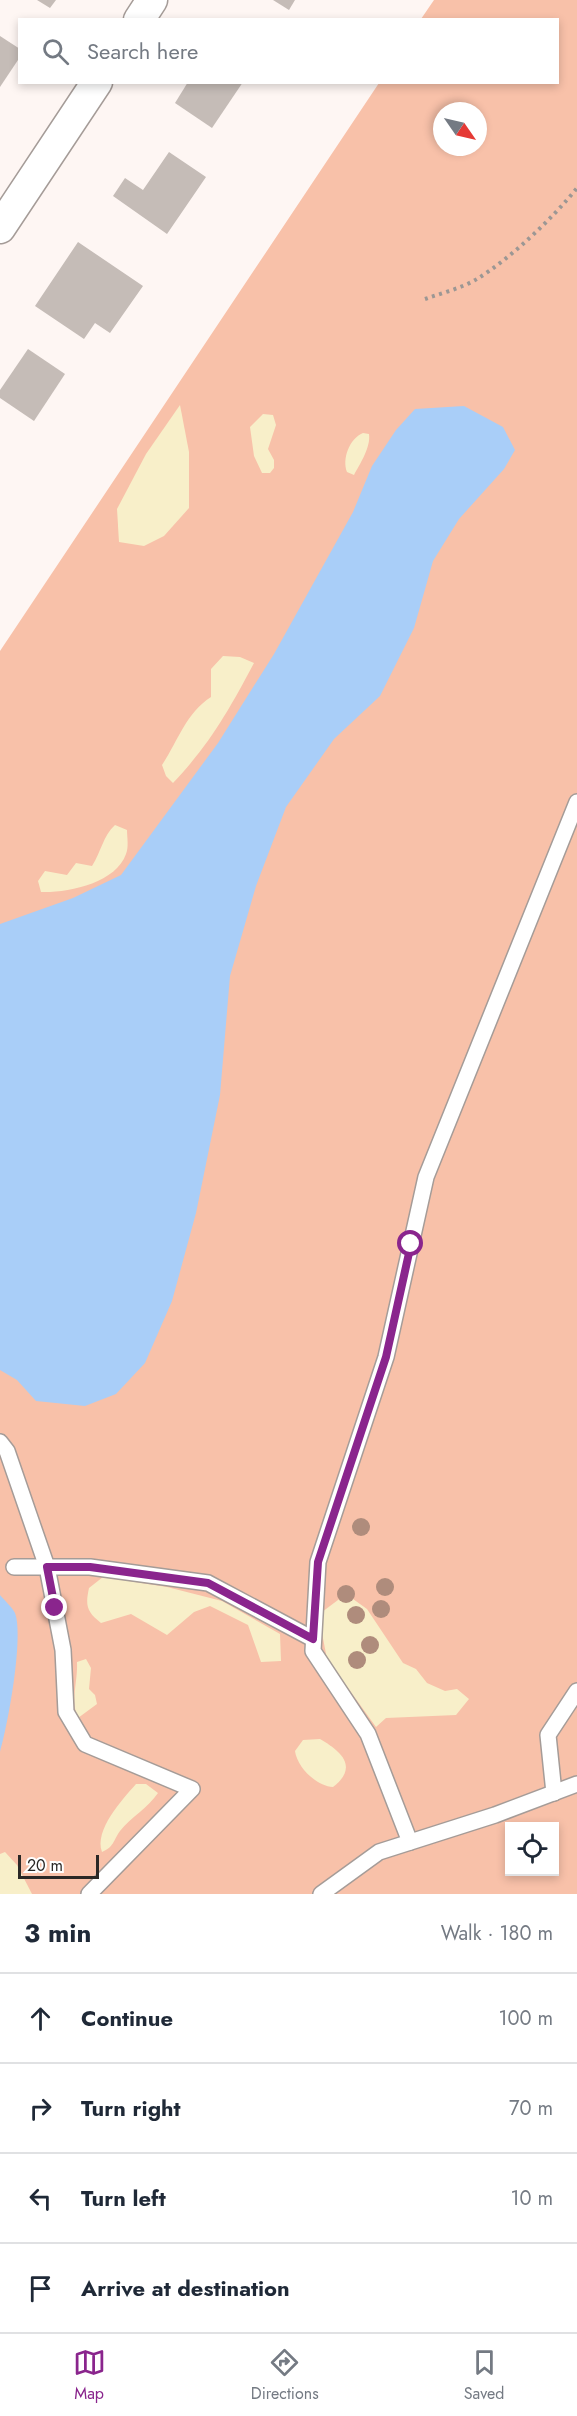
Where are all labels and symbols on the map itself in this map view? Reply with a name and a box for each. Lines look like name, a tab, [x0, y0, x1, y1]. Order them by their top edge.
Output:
north arrow	[433, 102, 487, 156]
route start	[397, 1230, 423, 1256]
route end	[41, 1594, 67, 1620]
scale bar	[18, 1852, 99, 1880]

